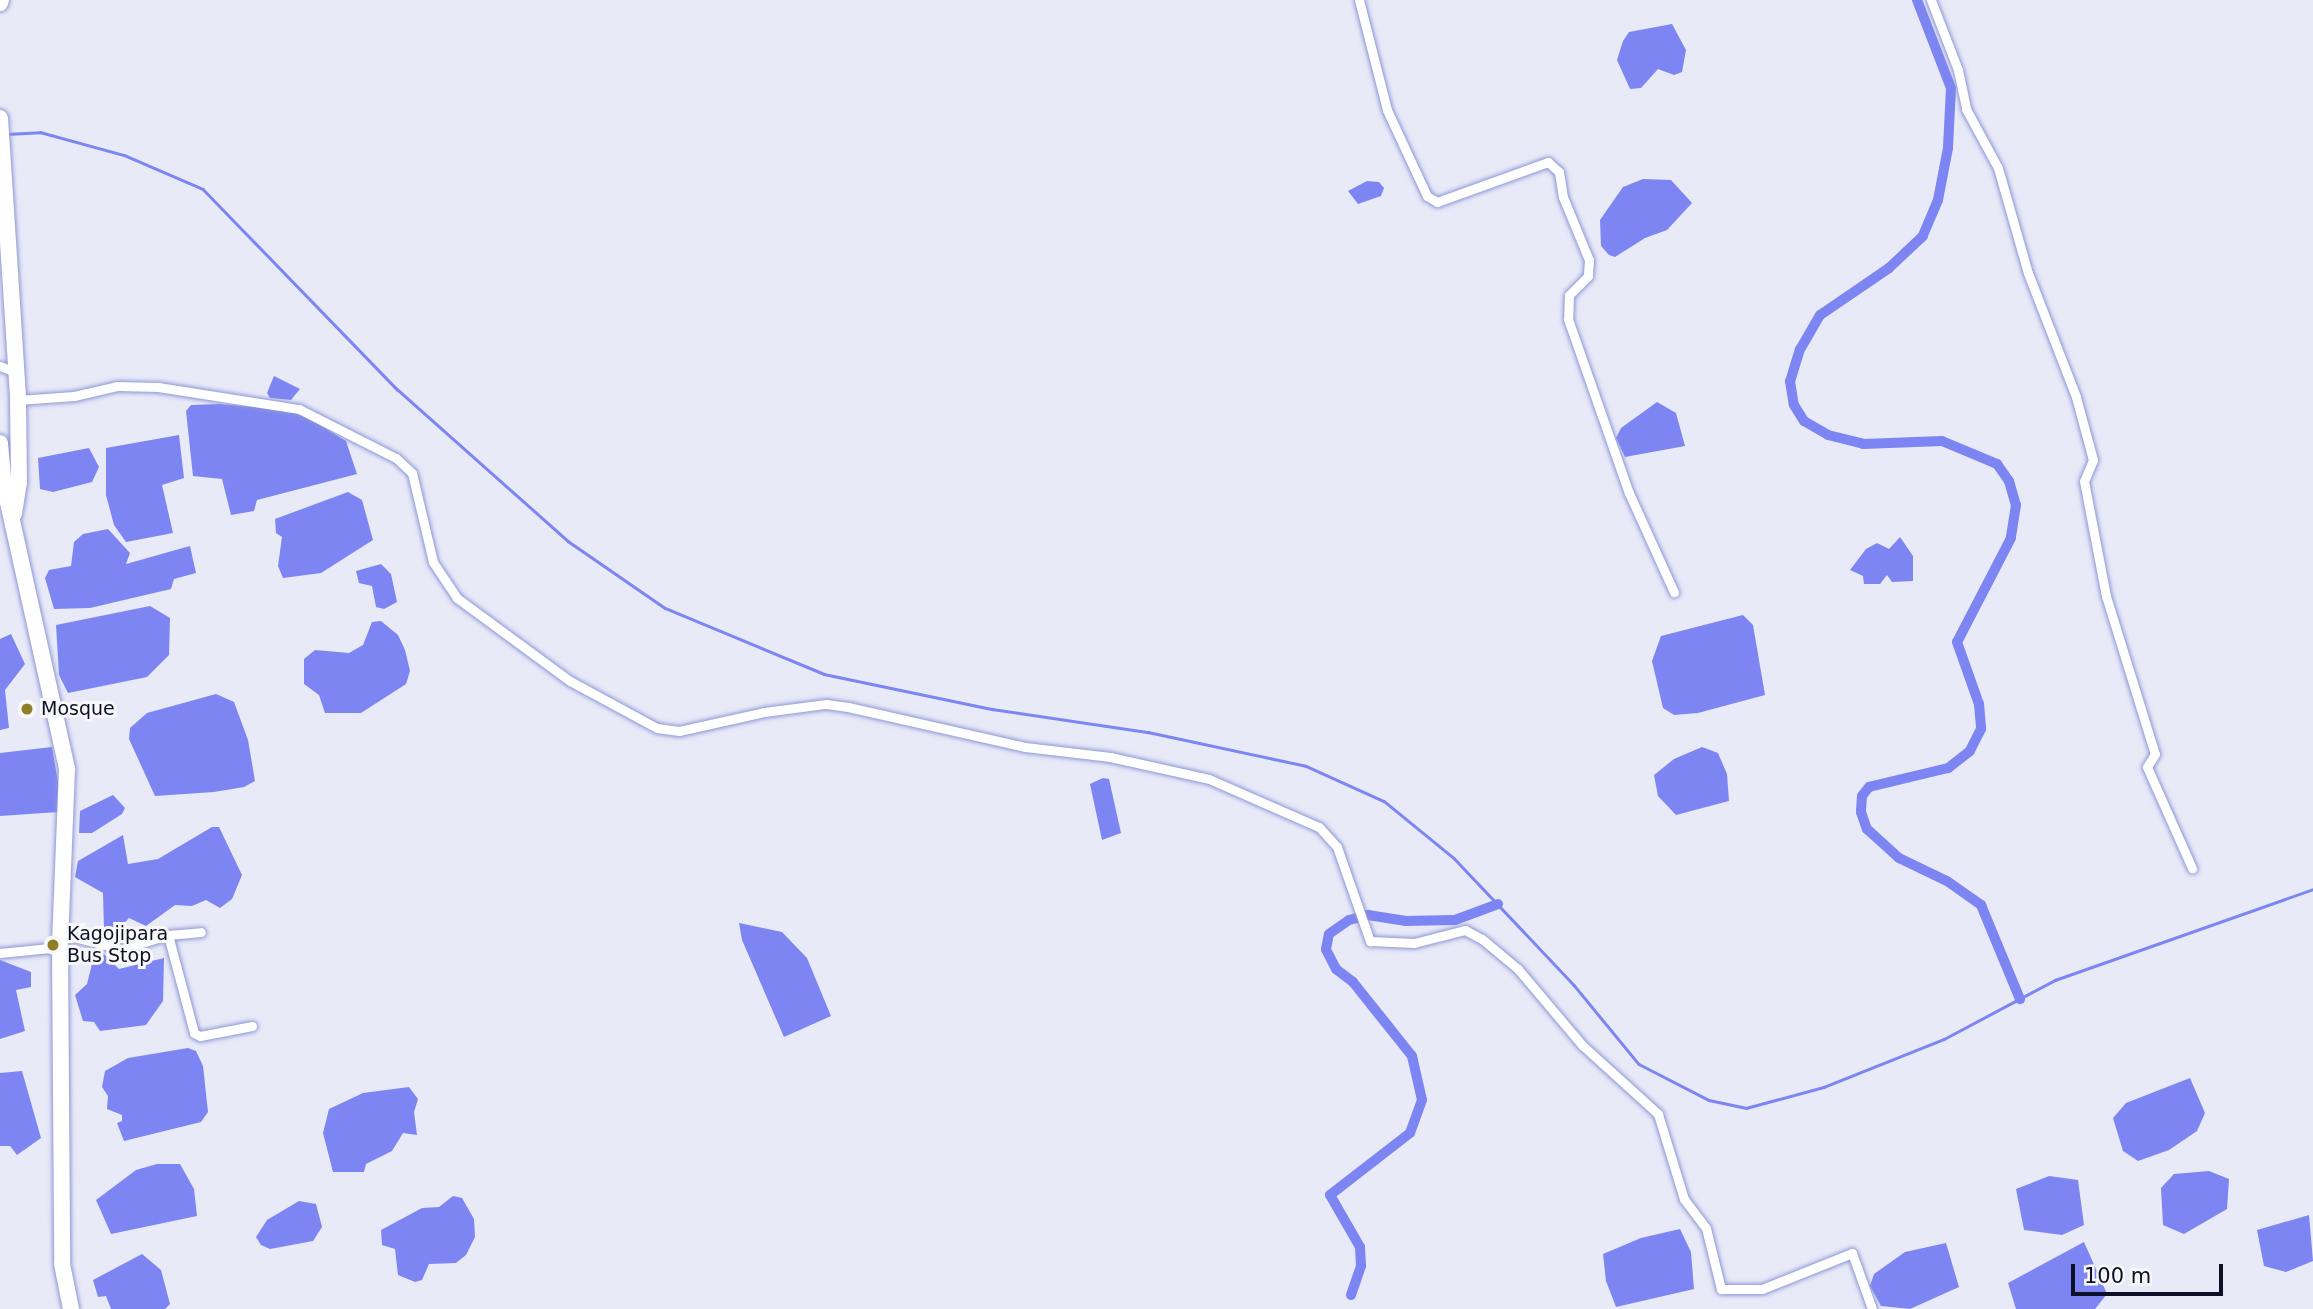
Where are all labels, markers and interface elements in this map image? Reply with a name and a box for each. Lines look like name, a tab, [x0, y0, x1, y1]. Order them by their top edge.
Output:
place label: Mosque	[41, 698, 115, 720]
marker: Mosque	[19, 701, 35, 717]
place label: Kagojipara Bus Stop	[67, 923, 168, 967]
marker: Kagojipara Bus Stop	[45, 937, 61, 953]
scale bar	[2075, 1250, 2227, 1294]
text: 100 m	[2084, 1264, 2151, 1288]

